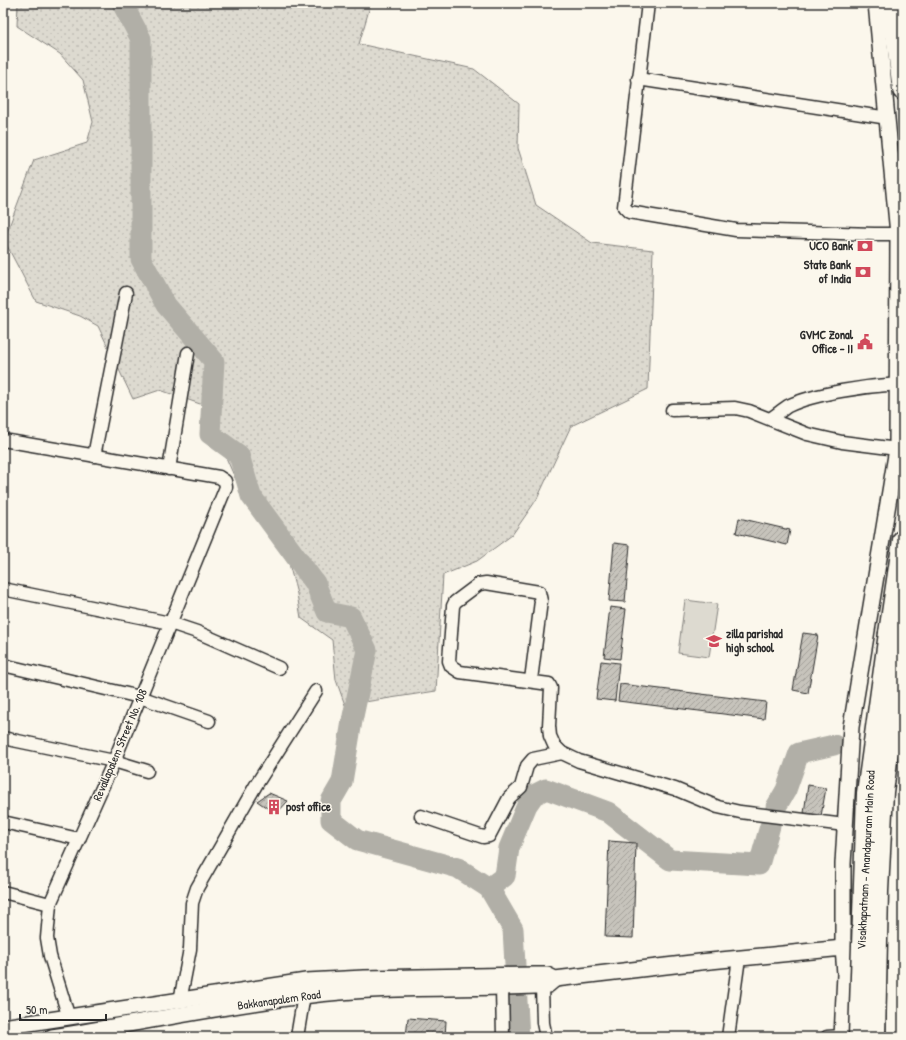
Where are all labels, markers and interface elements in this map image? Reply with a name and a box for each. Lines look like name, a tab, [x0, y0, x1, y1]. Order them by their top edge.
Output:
place label: UCO Bank	[809, 237, 853, 254]
bank icon: UCO Bank	[856, 237, 874, 255]
place label: State Bank of India	[804, 256, 851, 287]
bank icon: State Bank of India	[854, 263, 872, 281]
place label: GVMC Zonal Office - II	[800, 326, 854, 357]
public building icon: GVMC Zonal Office - II	[856, 333, 874, 351]
place label: zilla parishad high school	[726, 625, 783, 657]
school or university icon: zilla parishad high school	[705, 632, 723, 650]
street label: Revallapalem Street No. 108	[88, 686, 151, 804]
street label: Visakhapatnam - Anandapuram Main Road	[852, 770, 879, 950]
building icon: post office	[265, 798, 283, 816]
place label: post office	[286, 798, 331, 816]
street label: Bakkanapalem Road	[236, 985, 322, 1014]
scale bar	[20, 996, 106, 1022]
text: 50 m	[26, 1001, 47, 1018]

